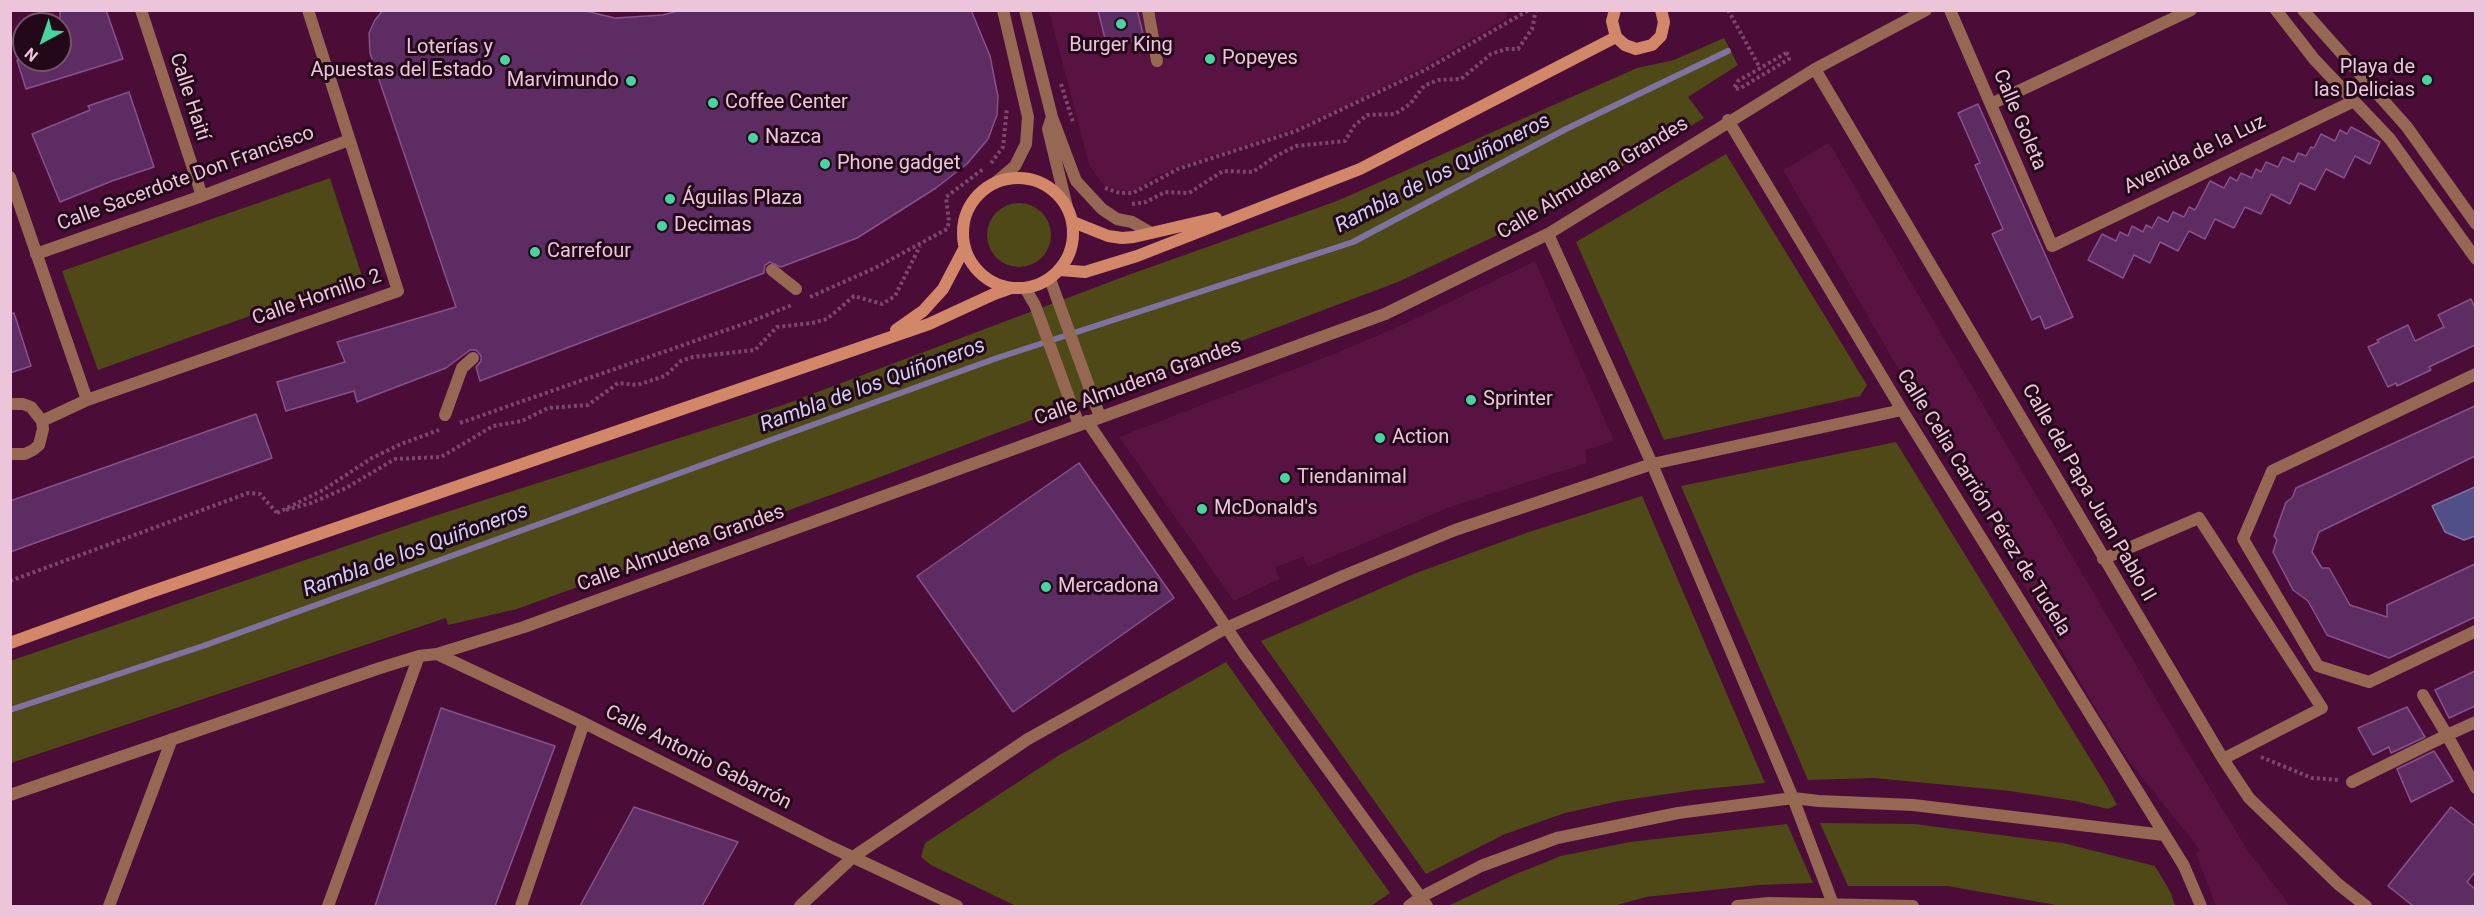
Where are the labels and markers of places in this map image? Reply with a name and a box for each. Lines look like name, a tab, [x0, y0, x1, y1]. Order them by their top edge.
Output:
marker: Burger King	[1114, 17, 1128, 31]
place label: Burger King	[1069, 34, 1173, 58]
place label: Loterías y Apuestas del Estado	[311, 36, 493, 83]
place label: Popeyes	[1222, 47, 1298, 71]
marker: Popeyes	[1203, 52, 1217, 66]
marker: Loterías y Apuestas del Estado	[498, 53, 512, 67]
place label: Playa de las Delicias	[2314, 56, 2415, 103]
place label: Marvimundo	[507, 69, 619, 93]
marker: Playa de las Delicias	[2420, 73, 2434, 87]
marker: Marvimundo	[624, 74, 638, 88]
place label: Coffee Center	[725, 91, 848, 115]
marker: Coffee Center	[706, 96, 720, 110]
place label: Nazca	[765, 126, 821, 150]
marker: Nazca	[746, 131, 760, 145]
place label: Phone gadget	[837, 152, 960, 176]
marker: Phone gadget	[818, 157, 832, 171]
place label: Águilas Plaza	[682, 187, 802, 211]
marker: Águilas Plaza	[663, 192, 677, 206]
place label: Decimas	[674, 214, 752, 238]
marker: Decimas	[655, 219, 669, 233]
place label: Carrefour	[547, 240, 631, 264]
marker: Carrefour	[528, 245, 542, 259]
place label: Sprinter	[1483, 388, 1553, 412]
marker: Sprinter	[1464, 393, 1478, 407]
place label: Action	[1392, 426, 1449, 450]
marker: Action	[1373, 431, 1387, 445]
place label: Tiendanimal	[1297, 466, 1407, 490]
marker: Tiendanimal	[1278, 471, 1292, 485]
place label: McDonald's	[1214, 497, 1318, 521]
marker: McDonald's	[1195, 502, 1209, 516]
place label: Mercadona	[1058, 575, 1159, 599]
marker: Mercadona	[1039, 580, 1053, 594]

